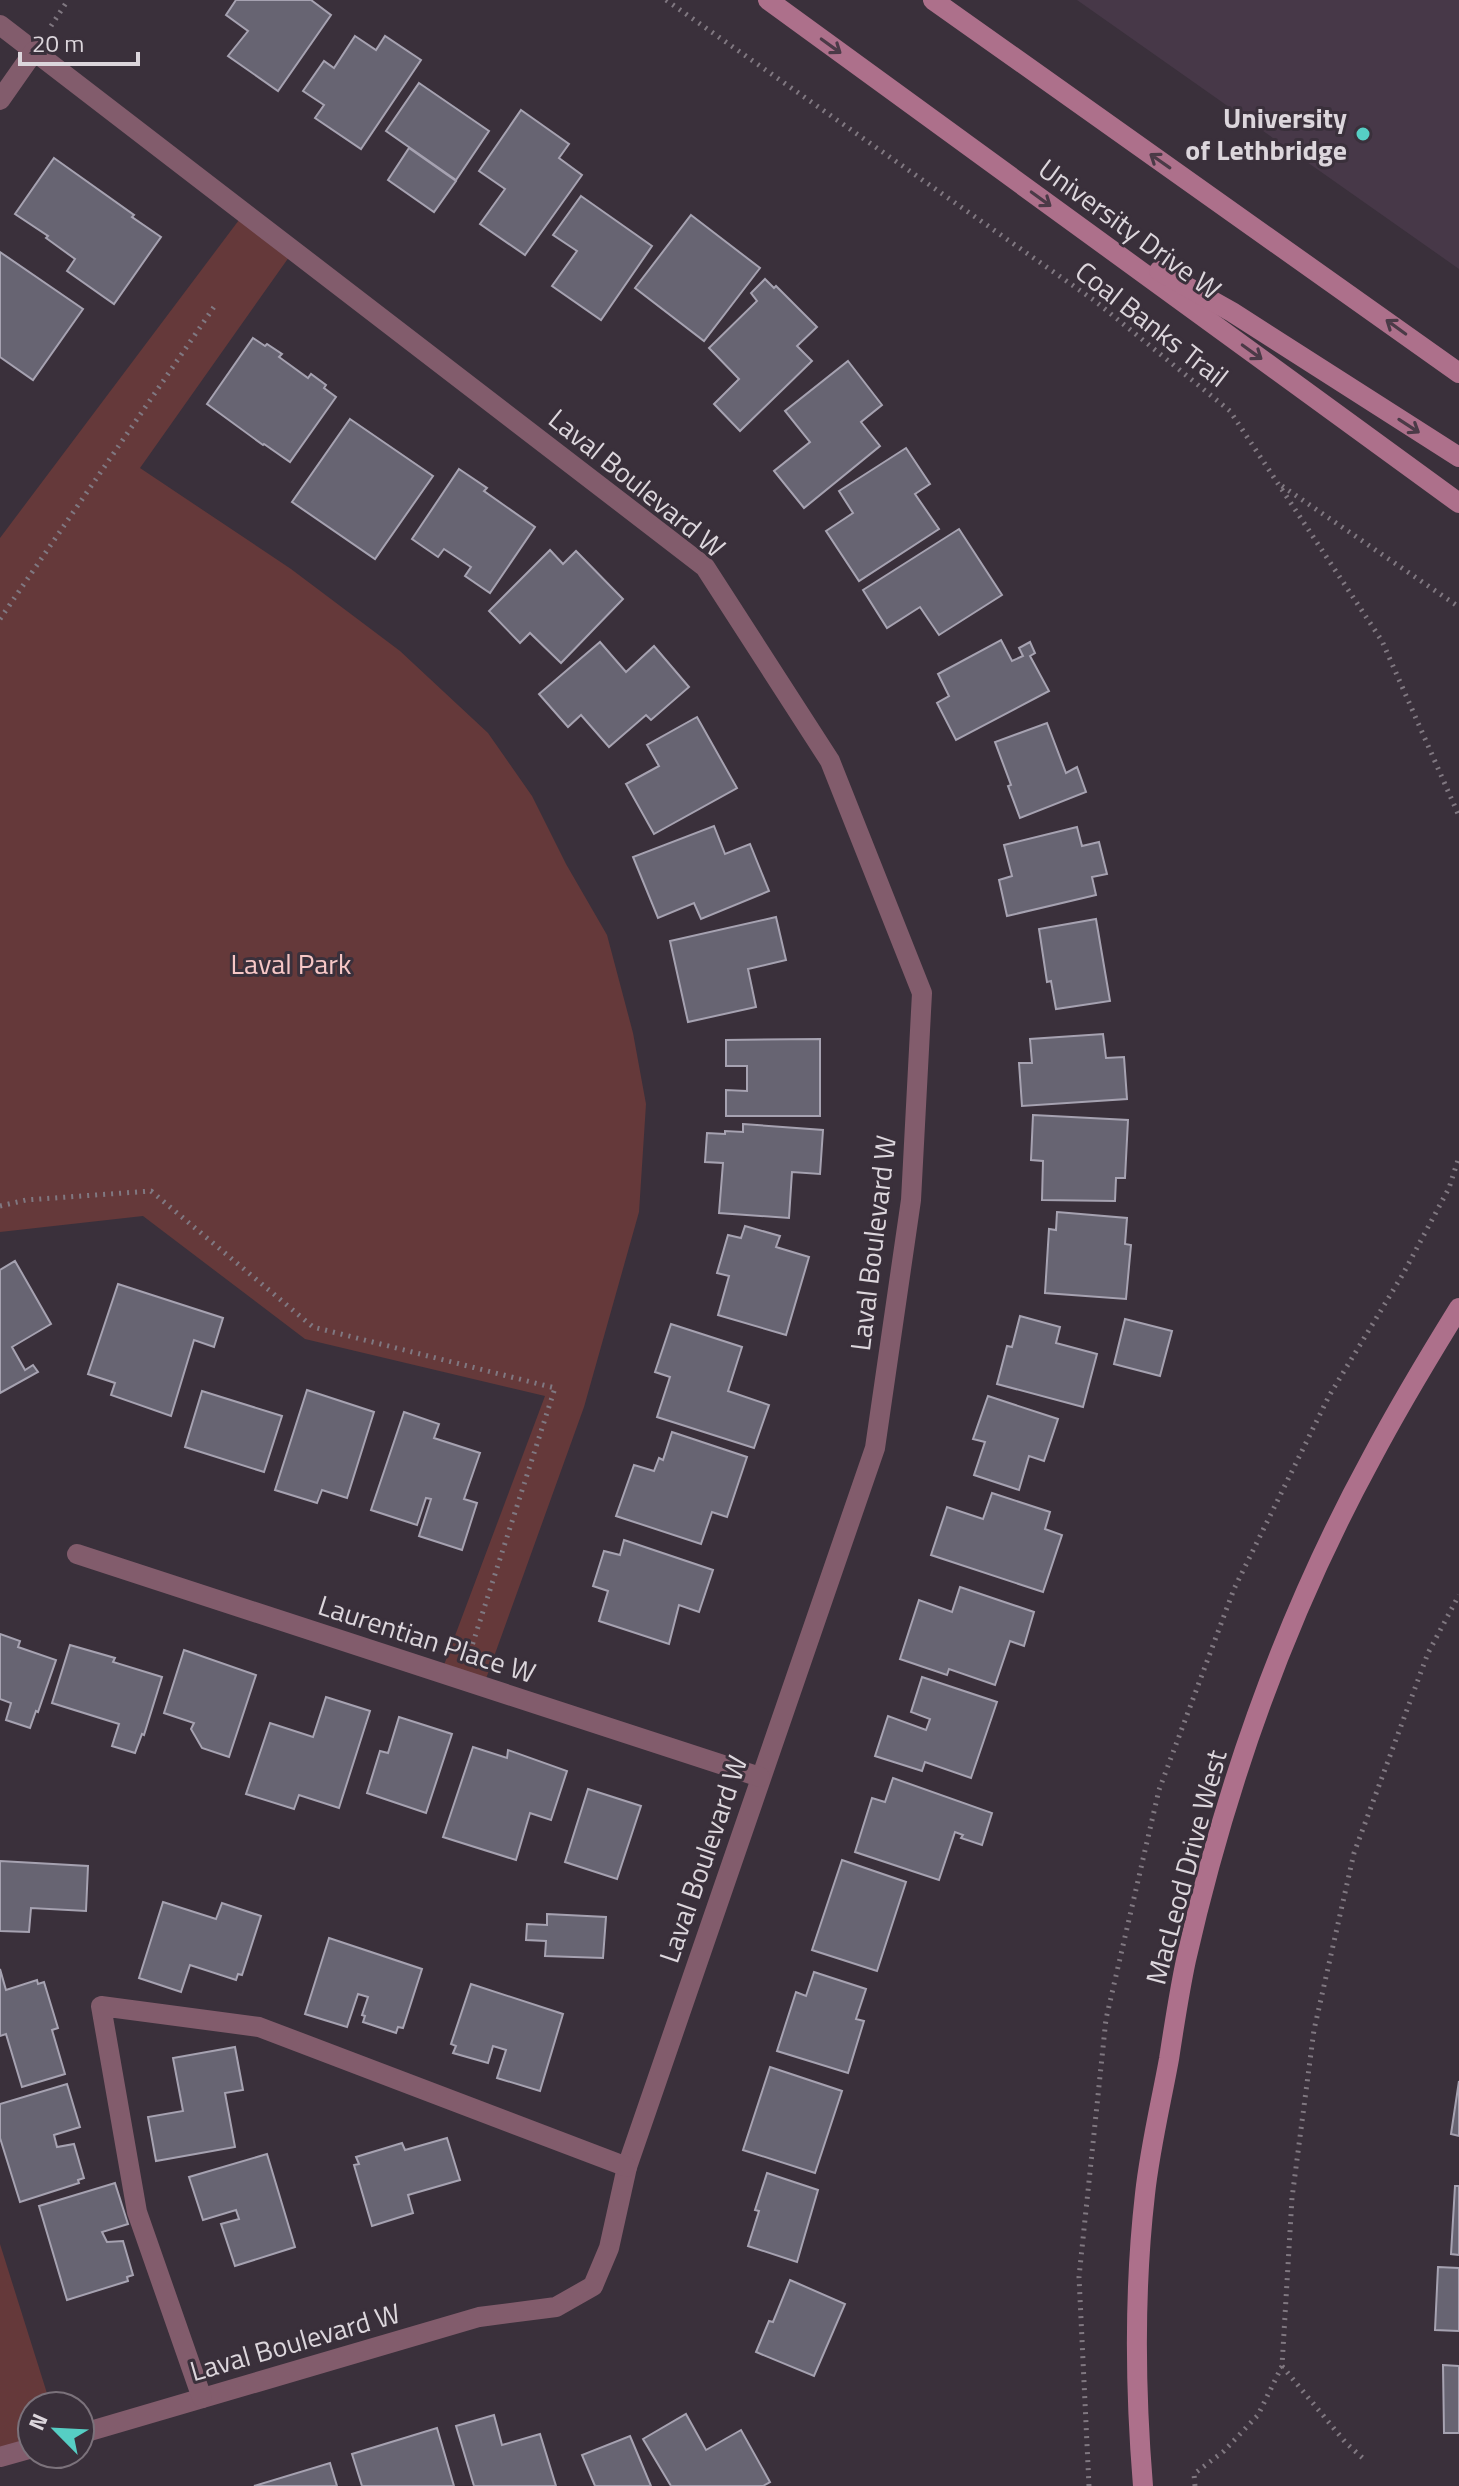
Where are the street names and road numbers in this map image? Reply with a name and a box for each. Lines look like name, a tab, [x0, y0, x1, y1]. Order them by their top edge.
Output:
street label: University Drive W	[1030, 147, 1231, 310]
street label: Coal Banks Trail	[1067, 250, 1238, 397]
street label: Laval Boulevard W	[540, 398, 735, 568]
street label: Laval Boulevard W	[838, 1133, 907, 1353]
street label: Laurentian Place W	[313, 1583, 541, 1694]
street label: MacLeod Drive West	[1133, 1744, 1238, 1989]
street label: Laval Boulevard W	[647, 1749, 758, 1968]
street label: Laval Boulevard W	[185, 2291, 405, 2392]

